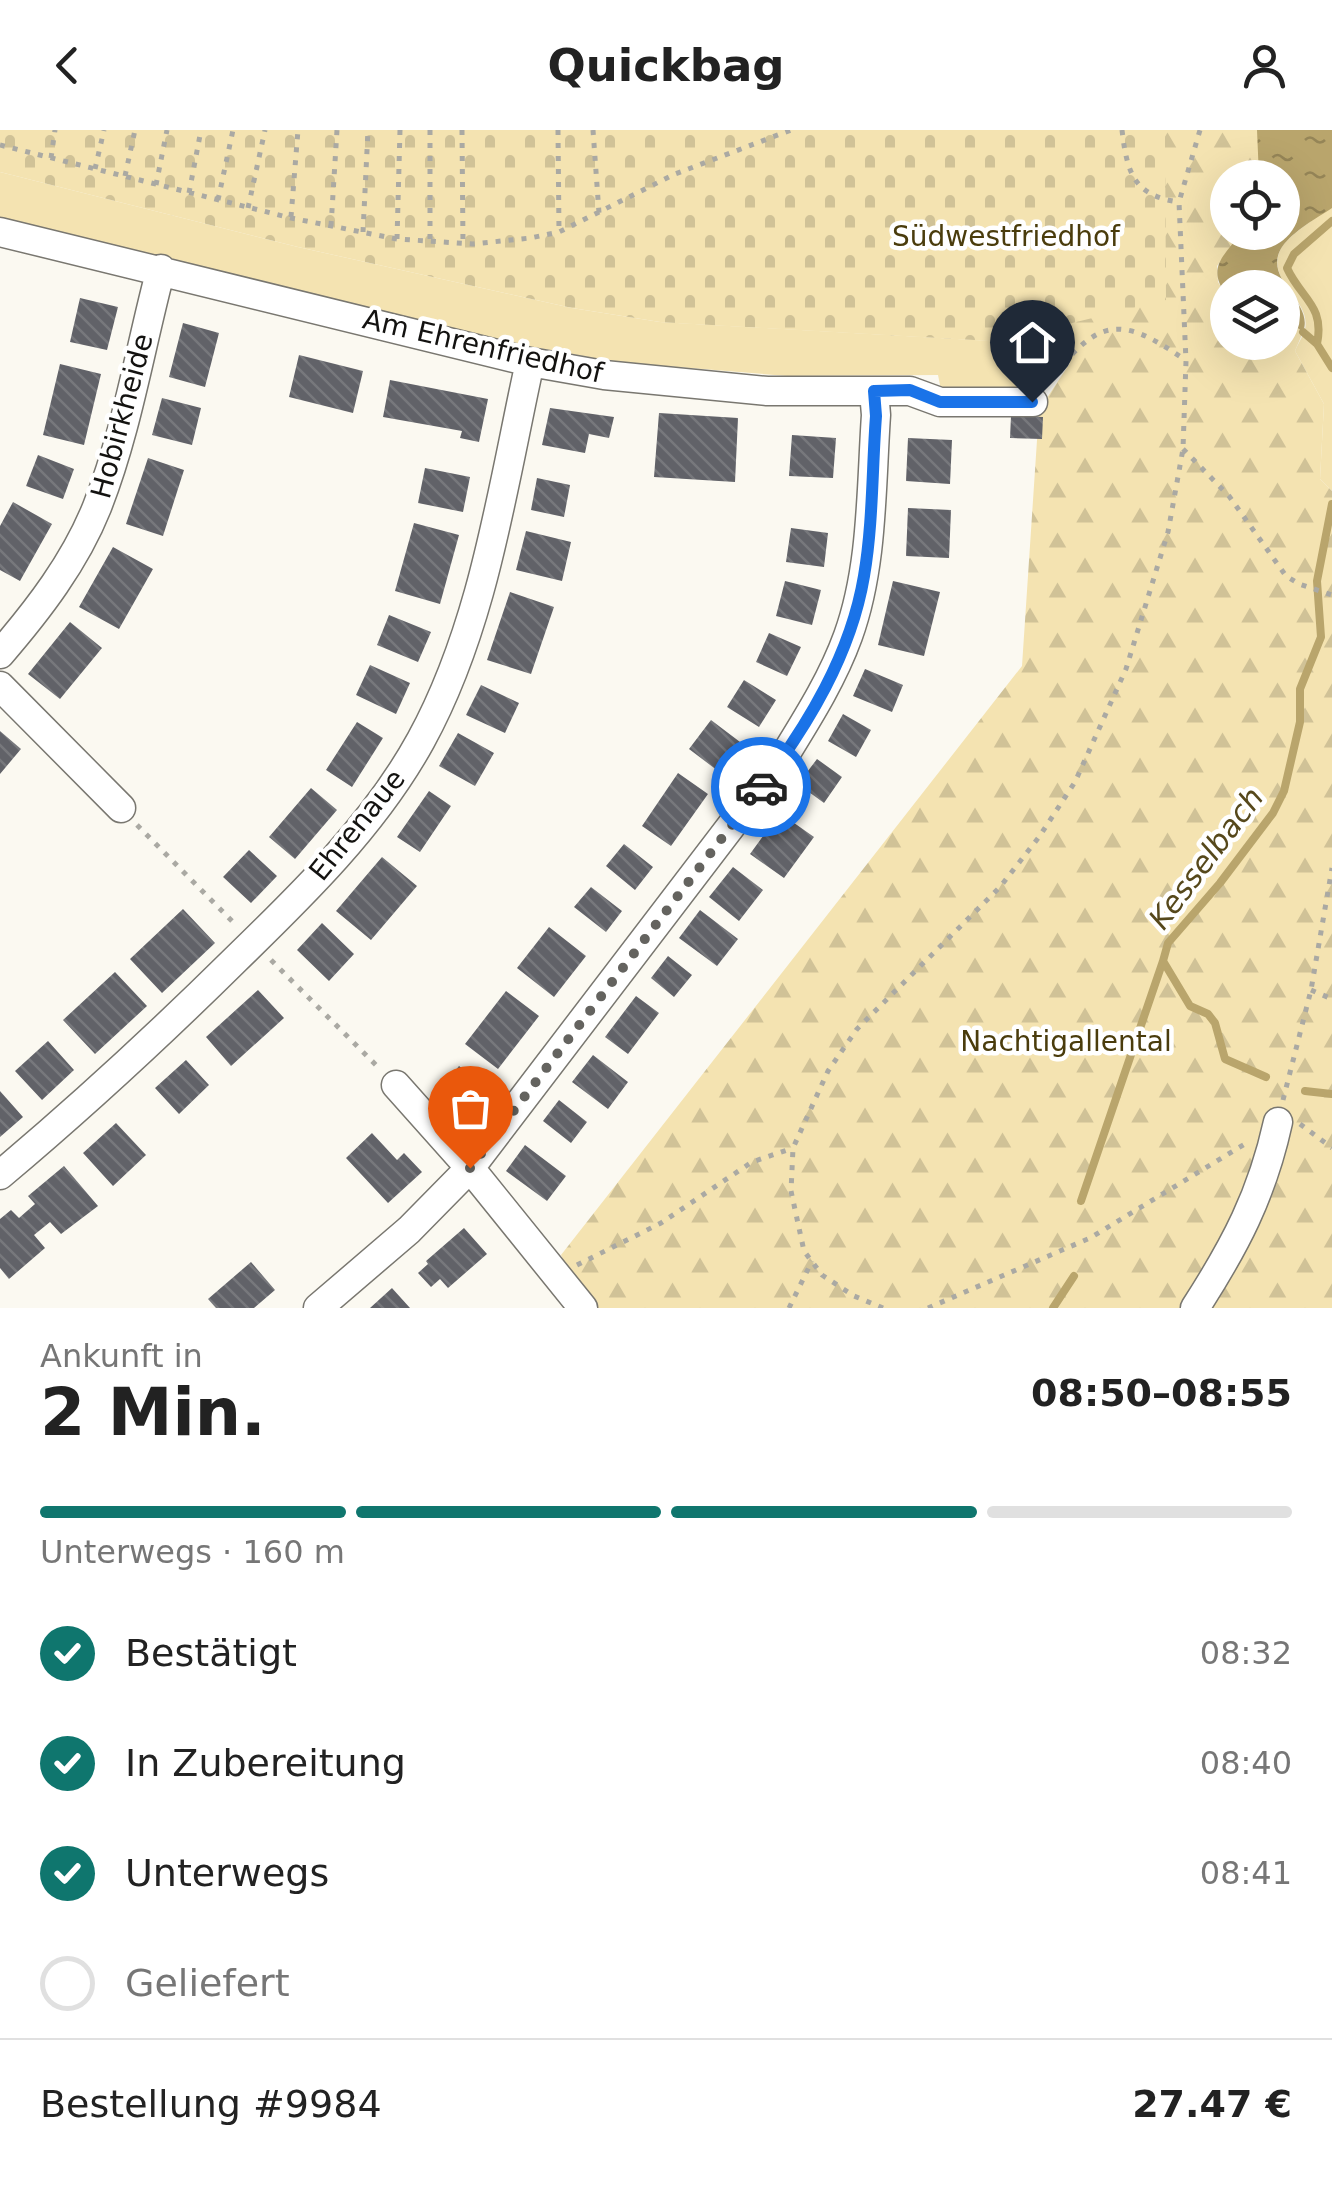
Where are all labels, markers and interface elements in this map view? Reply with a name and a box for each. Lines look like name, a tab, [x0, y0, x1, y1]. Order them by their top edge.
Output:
icon: back	[40, 38, 95, 93]
icon: person	[1237, 38, 1292, 93]
text: Quickbag	[547, 39, 785, 92]
map controls	[1210, 160, 1300, 360]
button: locate	[1210, 160, 1300, 250]
park label: Südwestfriedhof	[892, 220, 1121, 253]
button: layers	[1210, 270, 1300, 360]
pin	[990, 300, 1075, 403]
street label: Am Ehrenfriedhof	[360, 302, 607, 390]
icon: home	[1005, 315, 1060, 370]
street label: Hobirkheide	[84, 330, 160, 502]
courier	[711, 737, 811, 837]
icon: car	[734, 760, 789, 815]
street label: Ehrenaue	[302, 763, 412, 887]
water label: Kesselbach	[1141, 780, 1271, 936]
park label: Nachtigallental	[960, 1025, 1172, 1058]
pin	[428, 1066, 513, 1169]
icon: bag	[443, 1081, 498, 1136]
text: Ankunft in	[40, 1337, 203, 1375]
text: 08:50–08:55	[1031, 1371, 1292, 1415]
text: 2 Min.	[40, 1375, 266, 1450]
text: Unterwegs · 160 m	[40, 1533, 345, 1571]
icon: check	[40, 1626, 95, 1681]
text: Bestätigt	[125, 1631, 297, 1675]
text: 08:32	[1200, 1634, 1292, 1672]
icon: check	[40, 1736, 95, 1791]
text: In Zubereitung	[125, 1741, 406, 1785]
text: 08:40	[1200, 1744, 1292, 1782]
icon: check	[40, 1846, 95, 1901]
text: Unterwegs	[125, 1851, 329, 1895]
text: 08:41	[1200, 1854, 1292, 1892]
text: Geliefert	[125, 1961, 290, 2005]
text: Bestellung #9984	[40, 2082, 382, 2126]
text: 27.47 €	[1132, 2082, 1292, 2126]

